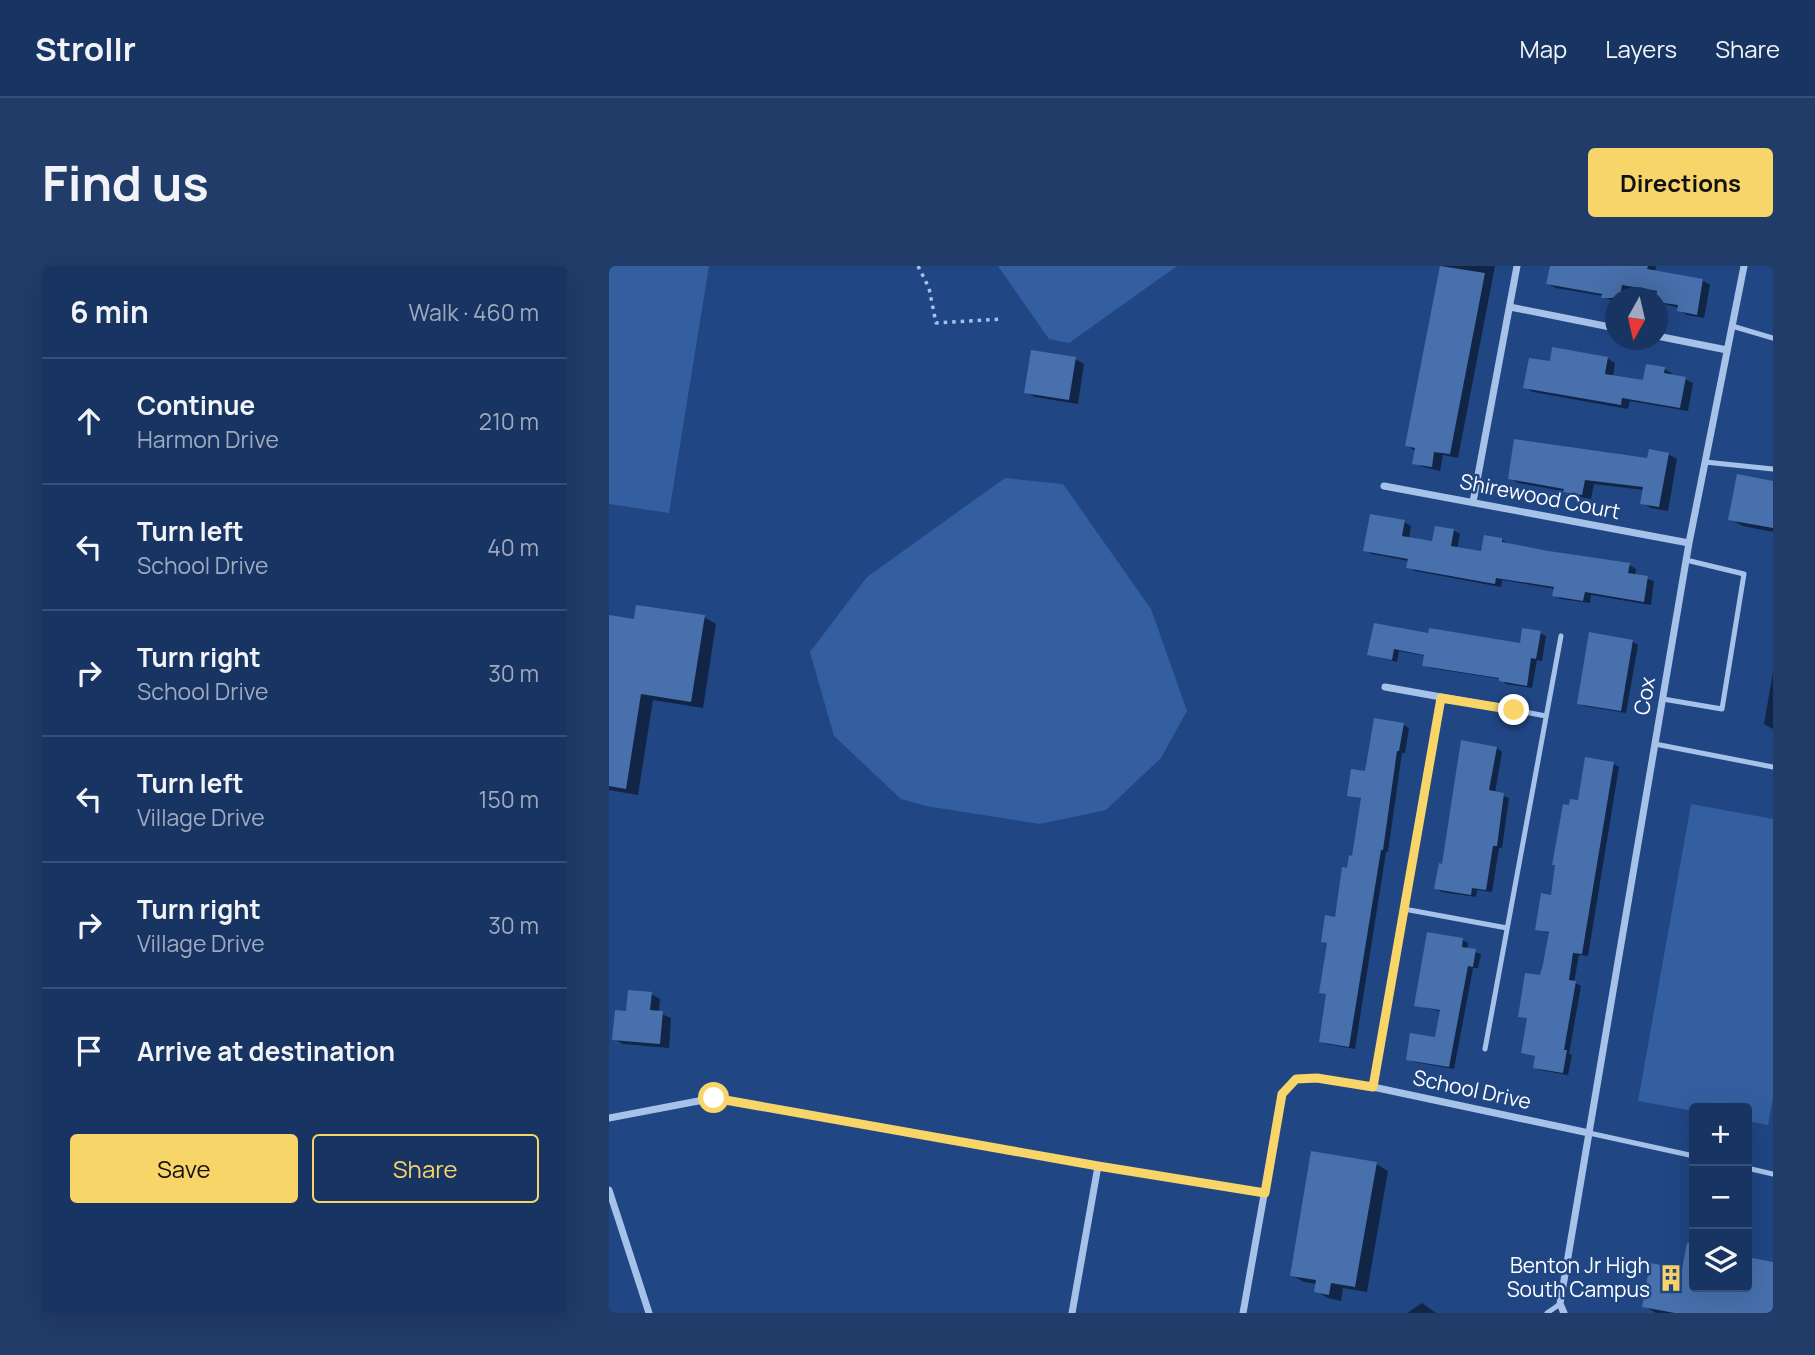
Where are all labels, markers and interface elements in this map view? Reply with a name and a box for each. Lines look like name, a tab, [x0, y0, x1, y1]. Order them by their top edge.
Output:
text: Strollr	[35, 26, 136, 71]
text: Map	[1520, 32, 1567, 65]
text: Layers	[1605, 32, 1677, 65]
text: Share	[1715, 32, 1780, 65]
button: Directions	[1588, 148, 1773, 217]
text: Find us	[42, 149, 209, 216]
north arrow	[1605, 287, 1668, 350]
text: 6 min	[70, 291, 149, 332]
text: Walk · 460 m	[409, 296, 539, 328]
text: Continue	[137, 387, 255, 423]
icon: ahead	[70, 402, 108, 440]
text: 210 m	[479, 405, 539, 437]
text: Harmon Drive	[137, 423, 279, 455]
street label: Shirewood Court	[1458, 467, 1623, 525]
text: Turn left	[137, 513, 244, 549]
icon: left	[70, 528, 108, 566]
text: 40 m	[487, 531, 539, 563]
text: School Drive	[137, 549, 269, 581]
text: Turn right	[137, 639, 261, 675]
icon: right	[70, 654, 108, 692]
text: 30 m	[488, 657, 539, 689]
text: School Drive	[137, 675, 269, 707]
street label: Cox	[1627, 675, 1661, 717]
route end	[1498, 694, 1529, 725]
text: Turn left	[137, 765, 244, 801]
icon: left	[70, 780, 108, 818]
text: 150 m	[479, 783, 539, 815]
text: Village Drive	[137, 801, 265, 833]
text: Turn right	[137, 891, 261, 927]
icon: right	[70, 906, 108, 944]
text: 30 m	[488, 909, 539, 941]
text: Village Drive	[137, 927, 265, 959]
icon: arrive	[70, 1032, 108, 1070]
text: Arrive at destination	[137, 1033, 395, 1069]
street label: School Drive	[1411, 1063, 1534, 1115]
route start	[698, 1082, 729, 1113]
map controls	[1689, 1103, 1752, 1292]
button: +	[1689, 1103, 1752, 1166]
button: Save	[70, 1134, 298, 1203]
button: Share	[312, 1134, 539, 1203]
button: −	[1689, 1166, 1752, 1229]
button: layers	[1689, 1229, 1752, 1292]
place label: Benton Jr High South Campus	[1507, 1251, 1650, 1303]
building icon: Benton Jr High South Campus	[1656, 1263, 1686, 1293]

